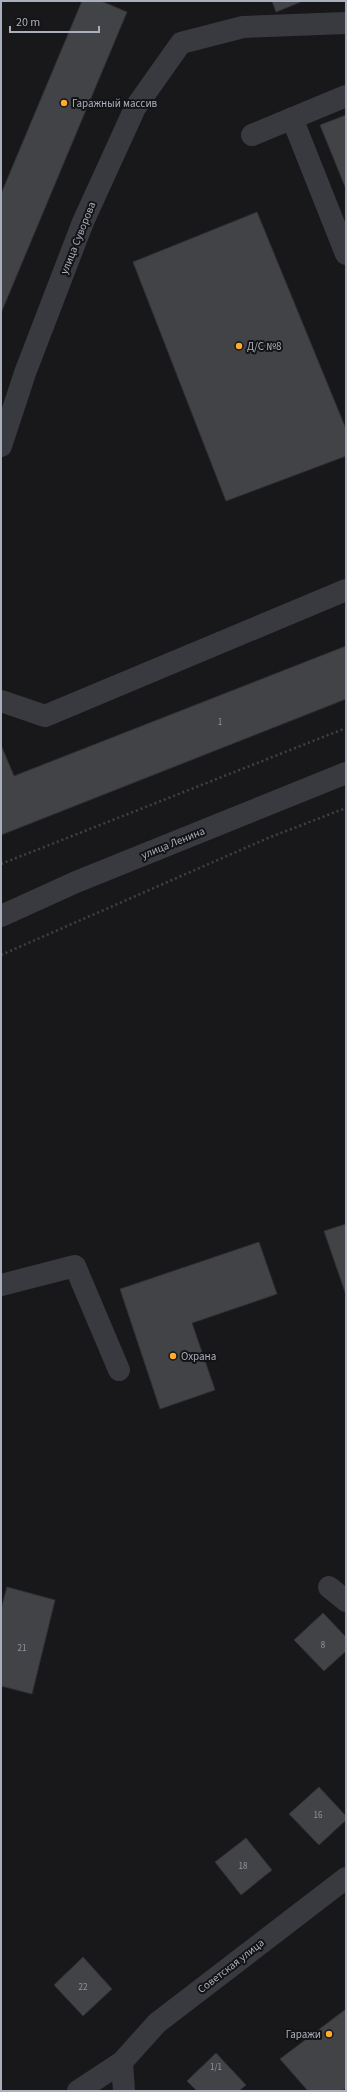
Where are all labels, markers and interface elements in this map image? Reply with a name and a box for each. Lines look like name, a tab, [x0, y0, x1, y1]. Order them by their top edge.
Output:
scale bar	[10, 8, 99, 34]
text: 20 m	[16, 14, 40, 31]
place label: Гаражный массив	[72, 96, 158, 111]
marker: Гаражный массив	[59, 98, 69, 108]
street label: улица Суворова	[57, 199, 99, 277]
place label: Д/С №8	[247, 339, 282, 354]
marker: Д/С №8	[234, 341, 244, 351]
house number: 1	[218, 716, 222, 729]
street label: улица Ленина	[139, 823, 207, 863]
place label: Охрана	[181, 1349, 216, 1364]
marker: Охрана	[168, 1351, 178, 1361]
house number: 8	[321, 1639, 326, 1652]
house number: 21	[18, 1642, 26, 1655]
house number: 16	[314, 1809, 323, 1822]
house number: 18	[239, 1860, 248, 1873]
street label: Советская улица	[195, 1935, 267, 1997]
house number: 22	[79, 1981, 88, 1994]
place label: Гаражи	[286, 2027, 321, 2042]
marker: Гаражи	[324, 2029, 334, 2039]
house number: 1/1	[210, 2061, 222, 2074]

